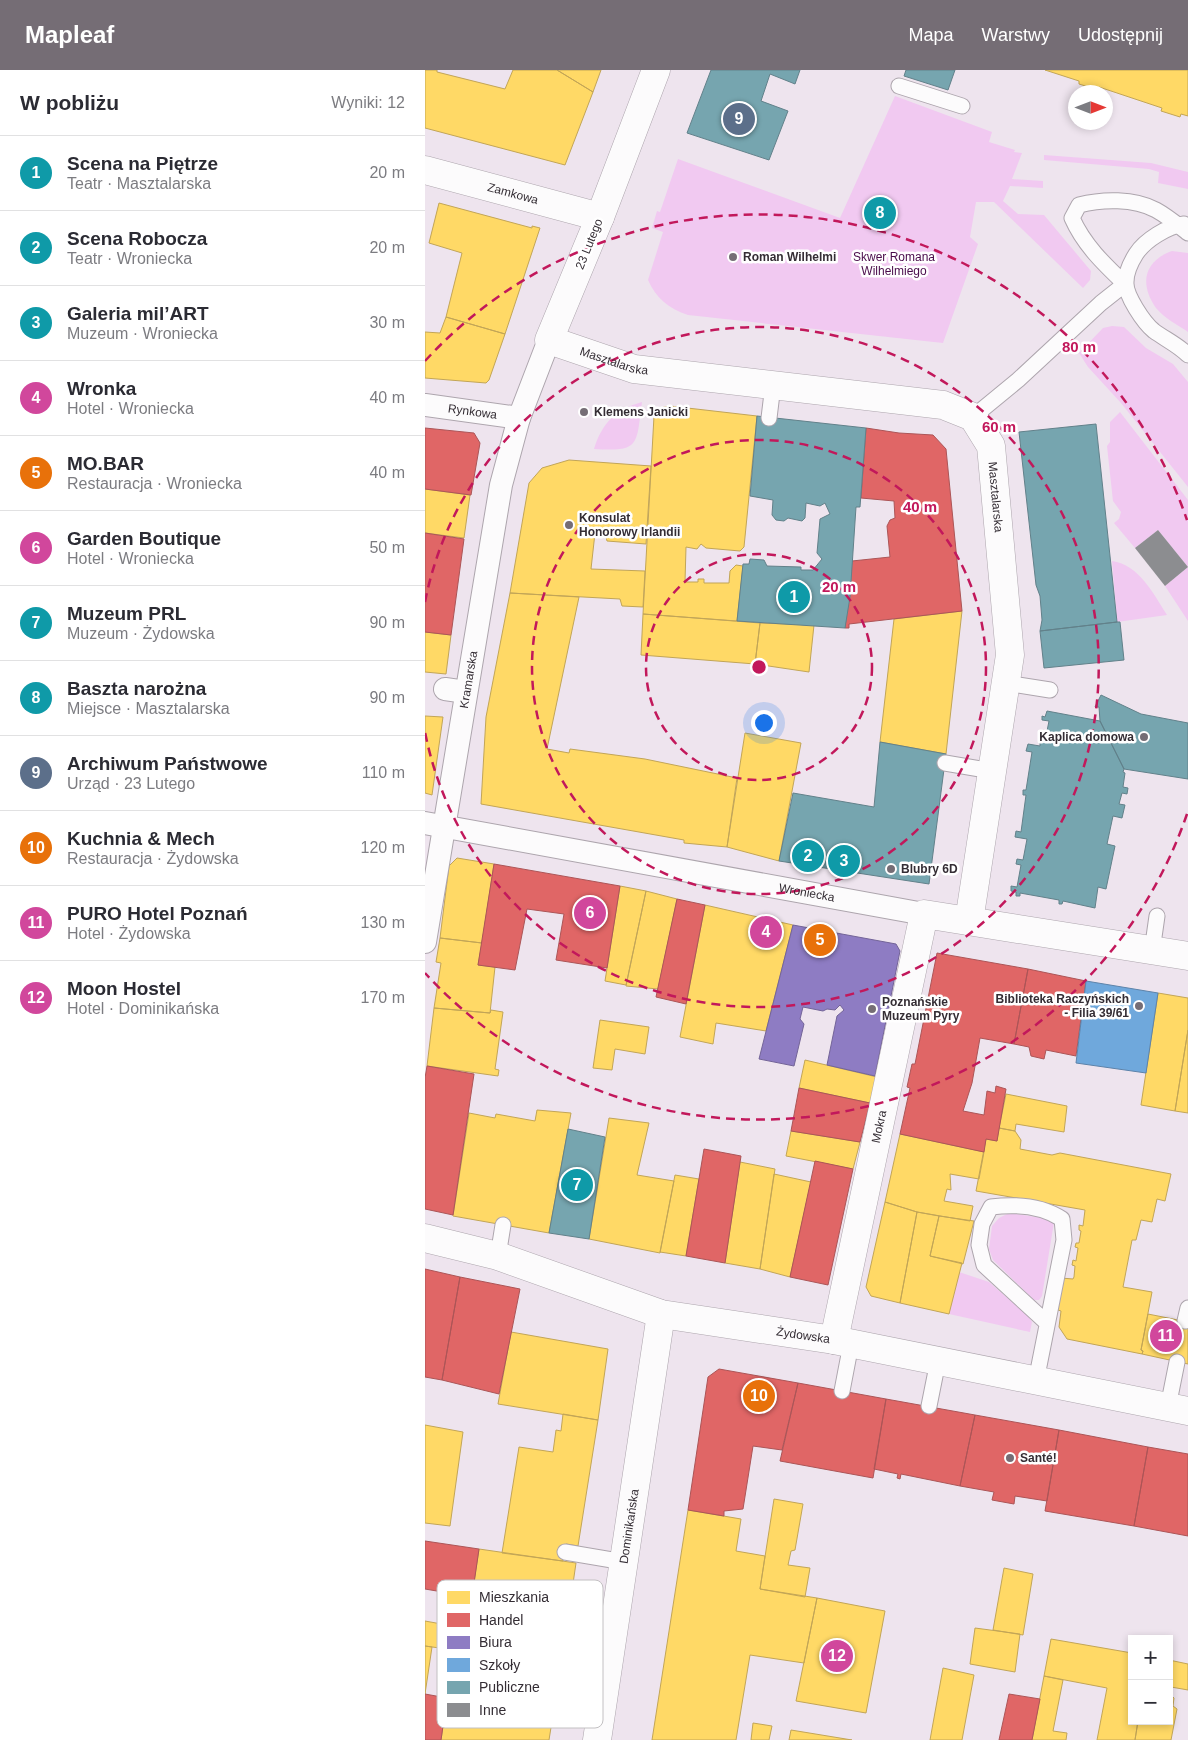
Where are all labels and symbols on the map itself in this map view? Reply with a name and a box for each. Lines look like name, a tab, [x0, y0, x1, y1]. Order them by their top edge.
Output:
north arrow	[1068, 85, 1113, 130]
pin: 9	[723, 100, 755, 138]
street label: Zamkowa	[486, 180, 540, 207]
pin: 8	[864, 194, 896, 232]
street label: 23 Lutego	[573, 216, 606, 271]
place label: Roman Wilhelmi	[743, 250, 836, 264]
park label: Skwer Romana Wilhelmiego	[853, 250, 935, 278]
marker: Roman Wilhelmi	[727, 251, 739, 263]
text: 80 m	[1062, 338, 1096, 355]
street label: Masztalarska	[578, 344, 649, 378]
street label: Rynkowa	[447, 401, 498, 422]
place label: Klemens Janicki	[594, 405, 688, 419]
marker: Klemens Janicki	[578, 406, 590, 418]
text: 60 m	[982, 418, 1016, 435]
street label: Masztalarska	[985, 461, 1006, 533]
text: 40 m	[903, 498, 937, 515]
place label: Konsulat Honorowy Irlandii	[579, 511, 680, 539]
marker: Konsulat Honorowy Irlandii	[563, 519, 575, 531]
pin: 1	[778, 578, 810, 616]
text: 20 m	[822, 578, 856, 595]
street label: Kramarska	[457, 650, 480, 709]
centre of rings	[750, 658, 768, 676]
your location	[751, 710, 777, 736]
place label: Kaplica domowa	[1039, 730, 1134, 744]
marker: Kaplica domowa	[1138, 731, 1150, 743]
pin: 2	[792, 837, 824, 875]
pin: 3	[828, 842, 860, 880]
place label: Blubry 6D	[901, 862, 958, 876]
marker: Blubry 6D	[885, 863, 897, 875]
street label: Wroniecka	[778, 881, 836, 905]
pin: 6	[574, 894, 606, 932]
pin: 4	[750, 913, 782, 951]
pin: 5	[804, 921, 836, 959]
place label: Biblioteka Raczyńskich - Filia 39/61	[996, 992, 1129, 1020]
place label: Poznańskie Muzeum Pyry	[882, 995, 960, 1023]
marker: Biblioteka Raczyńskich - Filia 39/61	[1133, 1000, 1145, 1012]
marker: Poznańskie Muzeum Pyry	[866, 1003, 878, 1015]
street label: Mokra	[869, 1109, 889, 1144]
pin: 7	[561, 1166, 593, 1204]
pin: 11	[1150, 1317, 1182, 1355]
street label: Żydowska	[775, 1324, 831, 1346]
pin: 10	[743, 1377, 775, 1415]
place label: Santé!	[1020, 1451, 1057, 1465]
marker: Santé!	[1004, 1452, 1016, 1464]
street label: Dominikańska	[617, 1488, 642, 1565]
legend	[437, 1580, 603, 1728]
text: Mieszkania	[479, 1589, 549, 1605]
text: Handel	[479, 1612, 523, 1628]
text: Biura	[479, 1634, 512, 1650]
pin: 12	[821, 1637, 853, 1675]
text: Szkoły	[479, 1657, 520, 1673]
text: Publiczne	[479, 1679, 540, 1695]
text: Inne	[479, 1702, 506, 1718]

